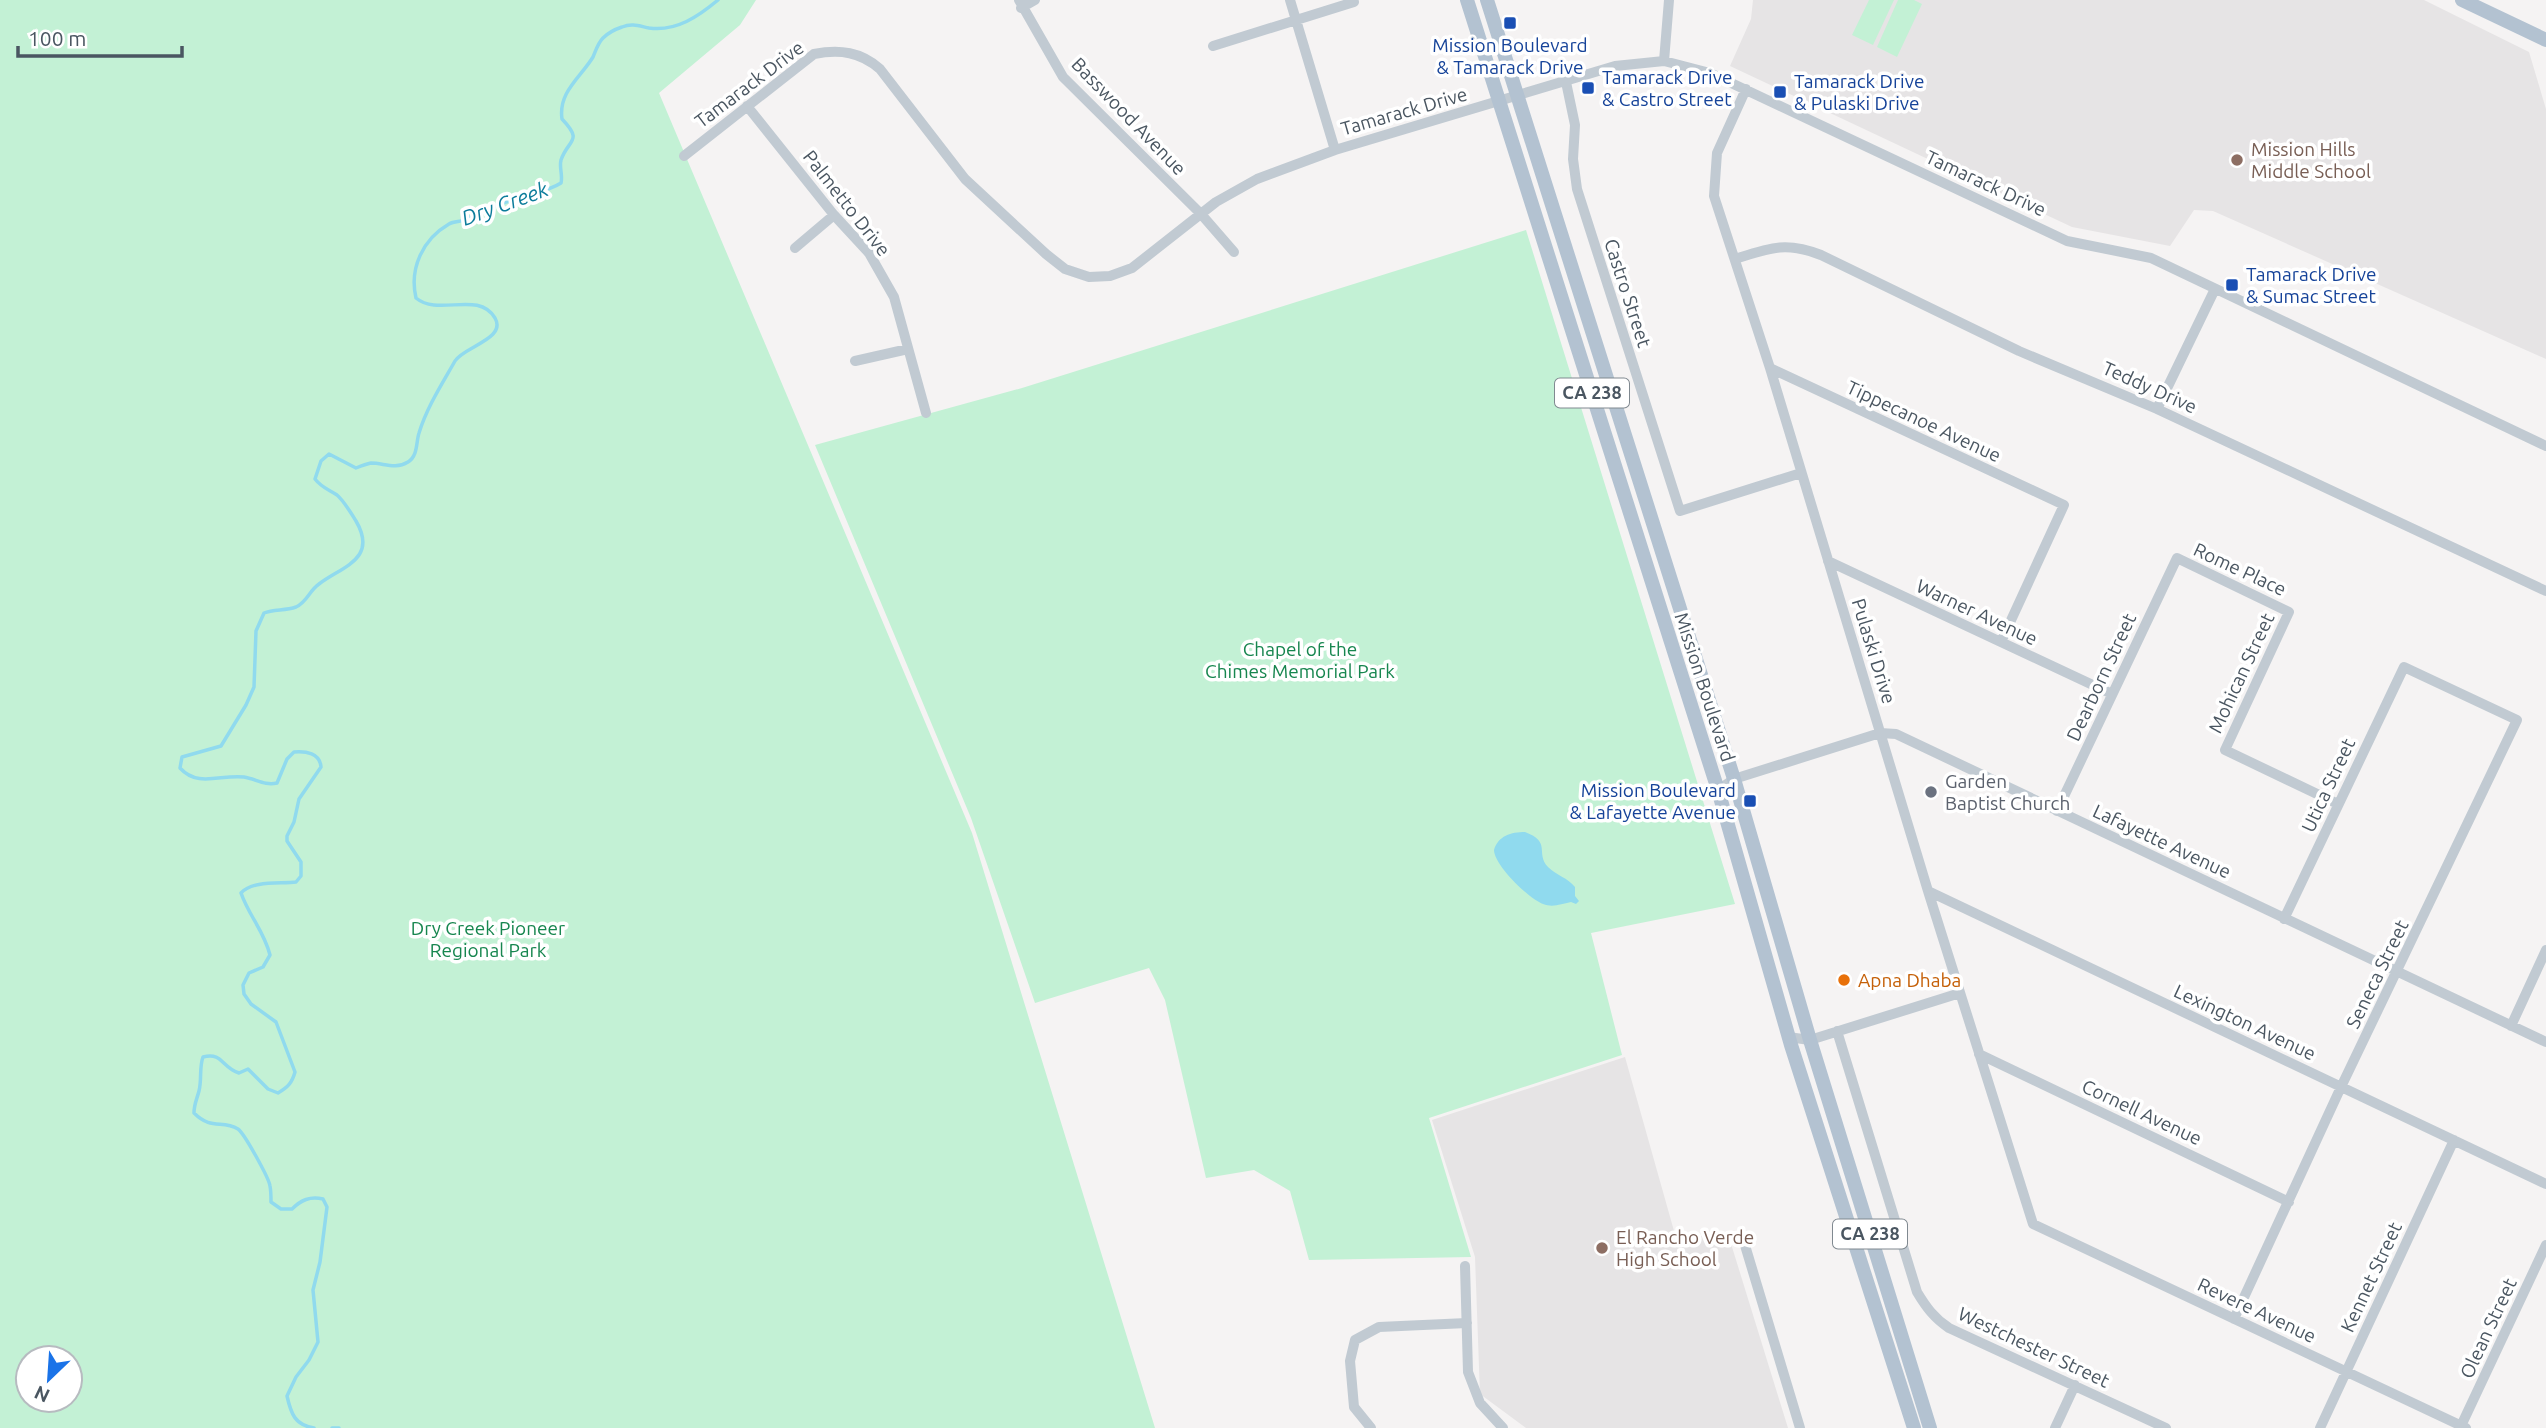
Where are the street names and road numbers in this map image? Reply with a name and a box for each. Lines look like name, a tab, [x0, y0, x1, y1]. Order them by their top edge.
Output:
street label: Tamarack Drive	[690, 36, 808, 132]
street label: Basswood Avenue	[1067, 53, 1191, 179]
street label: Tamarack Drive	[1338, 82, 1470, 140]
street label: Tamarack Drive	[1922, 145, 2050, 221]
street label: Palmetto Drive	[799, 146, 895, 260]
street label: Castro Street	[1600, 236, 1656, 351]
street label: Teddy Drive	[2099, 356, 2201, 418]
street label: Tippecanoe Avenue	[1843, 376, 2005, 466]
road number: CA 238	[1555, 379, 1629, 408]
street label: Rome Place	[2190, 538, 2290, 600]
street label: Warner Avenue	[1913, 574, 2041, 650]
street label: Pulaski Drive	[1848, 596, 1900, 706]
street label: Dearborn Street	[2062, 609, 2140, 744]
street label: Mohican Street	[2204, 609, 2279, 737]
street label: Mission Boulevard	[1671, 610, 1739, 764]
street label: Utica Street	[2297, 734, 2360, 835]
street label: Lafayette Avenue	[2089, 799, 2235, 883]
street label: Seneca Street	[2341, 916, 2413, 1032]
street label: Lexington Avenue	[2171, 980, 2319, 1064]
street label: Cornell Avenue	[2079, 1075, 2205, 1149]
street label: Kennet Street	[2336, 1218, 2406, 1336]
road number: CA 238	[1833, 1219, 1907, 1248]
street label: Revere Avenue	[2194, 1273, 2320, 1347]
street label: Olean Street	[2455, 1274, 2521, 1382]
street label: Westchester Street	[1955, 1302, 2114, 1392]

